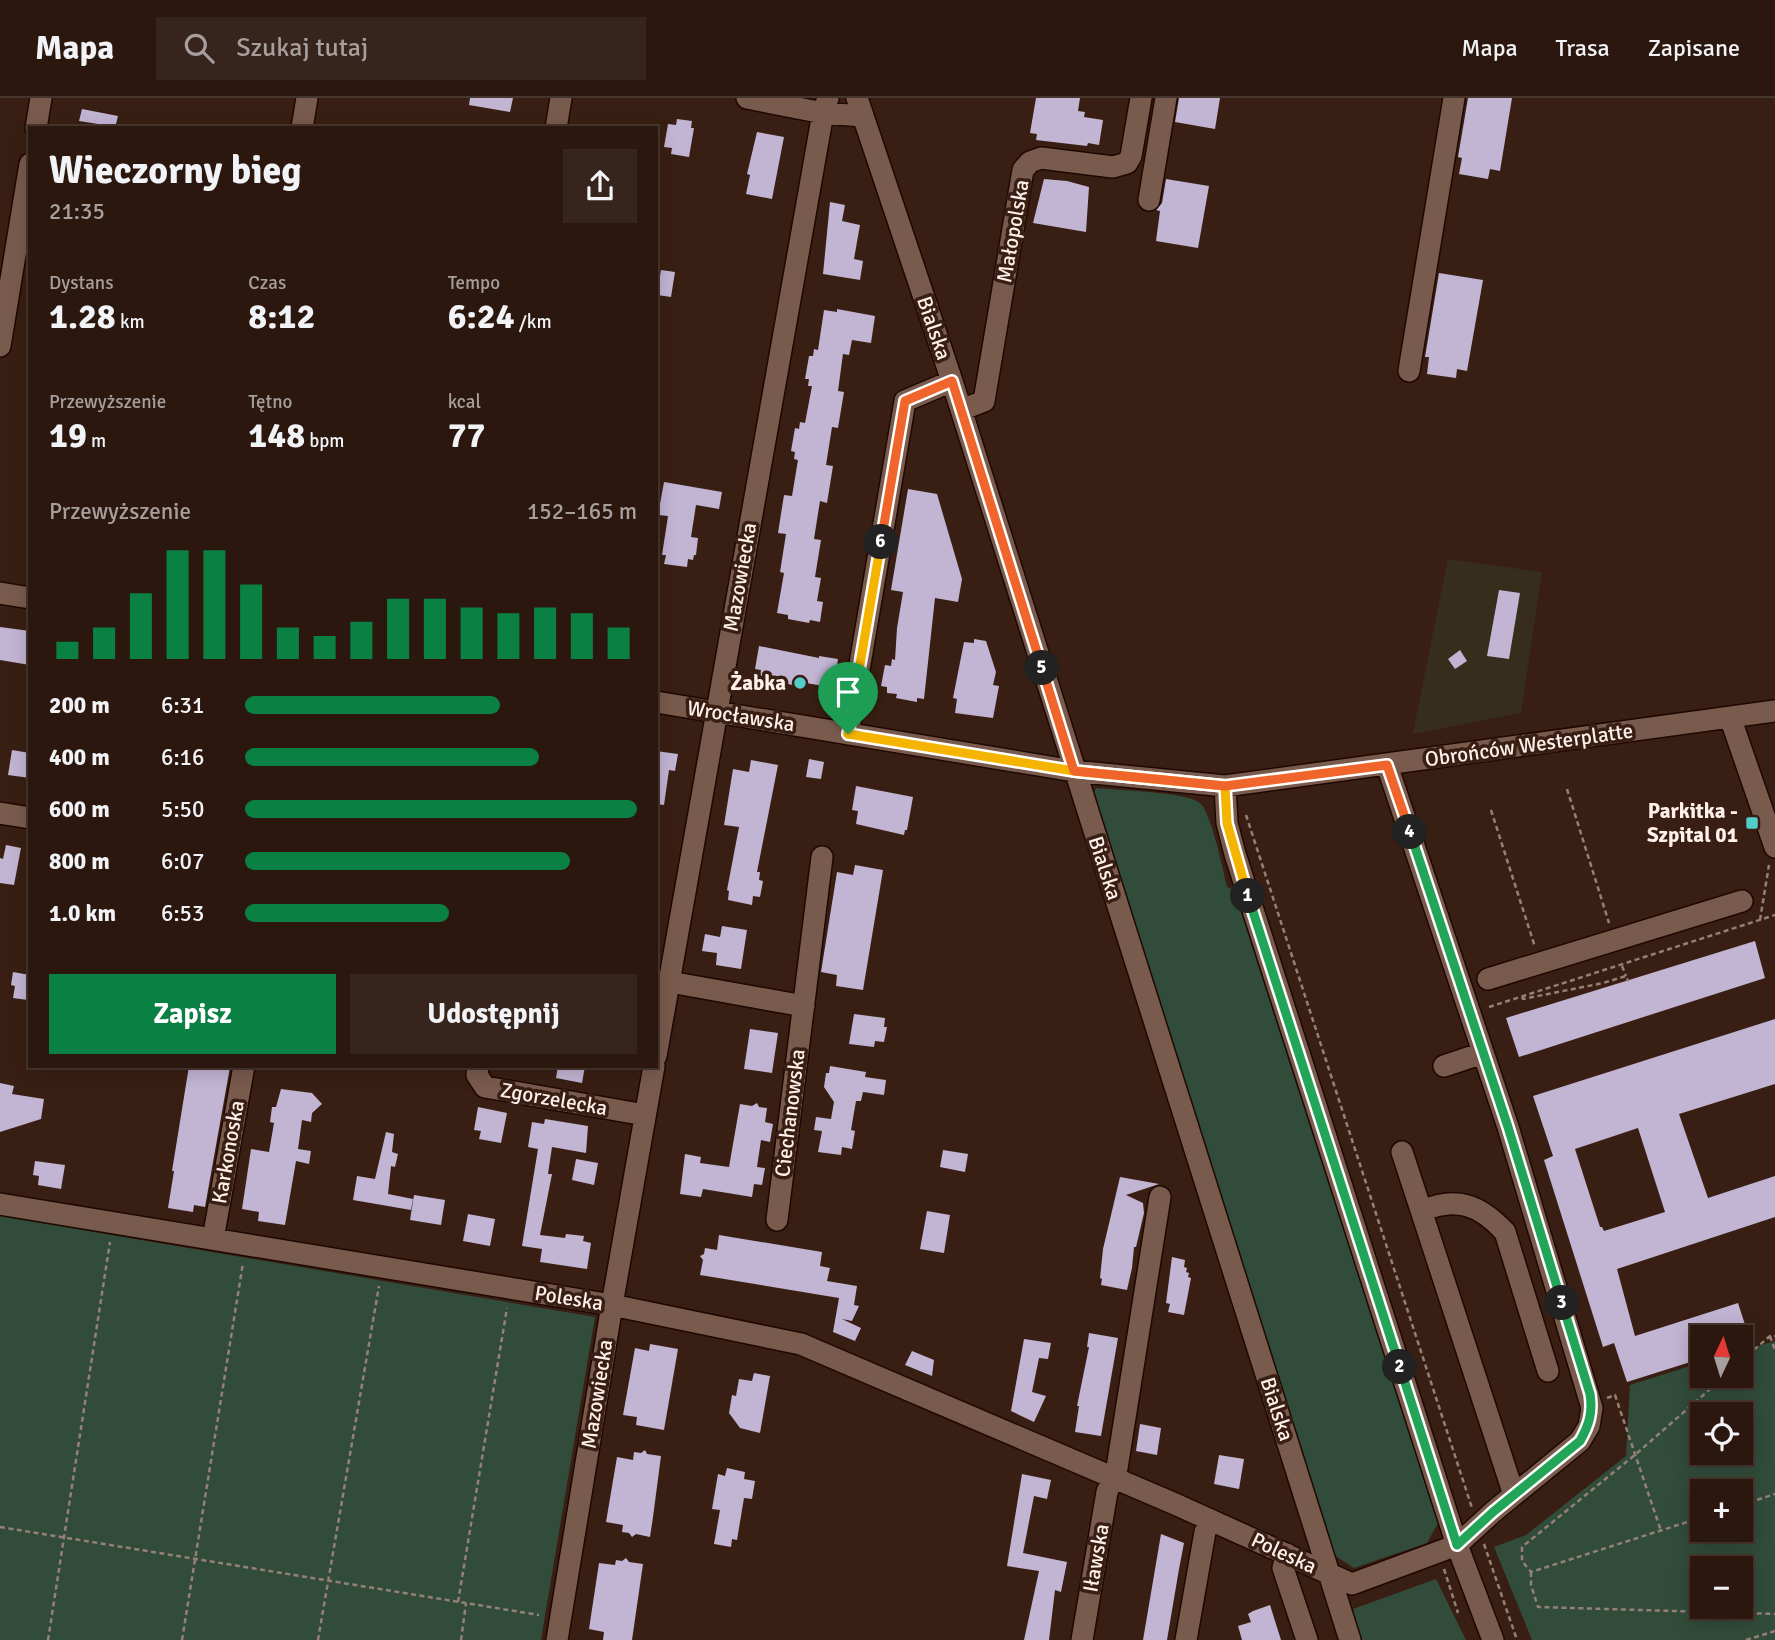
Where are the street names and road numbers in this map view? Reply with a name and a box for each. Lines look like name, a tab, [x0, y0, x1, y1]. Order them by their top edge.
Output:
street label: Małopolska	[991, 177, 1035, 285]
street label: Bialska	[911, 293, 957, 363]
street label: Mazowiecka	[718, 521, 762, 633]
street label: Wrocławska	[685, 695, 797, 737]
street label: Obrońców Westerplatte	[1423, 718, 1635, 772]
street label: Bialska	[1083, 833, 1127, 903]
street label: Ciechanowska	[769, 1048, 811, 1178]
street label: Zgorzelecka	[498, 1077, 610, 1121]
street label: Karkonoska	[206, 1098, 250, 1206]
street label: Poleska	[533, 1280, 605, 1316]
street label: Mazowiecka	[576, 1338, 618, 1450]
street label: Bialska	[1255, 1374, 1299, 1444]
street label: Iławska	[1077, 1522, 1115, 1594]
street label: Poleska	[1247, 1527, 1321, 1579]

